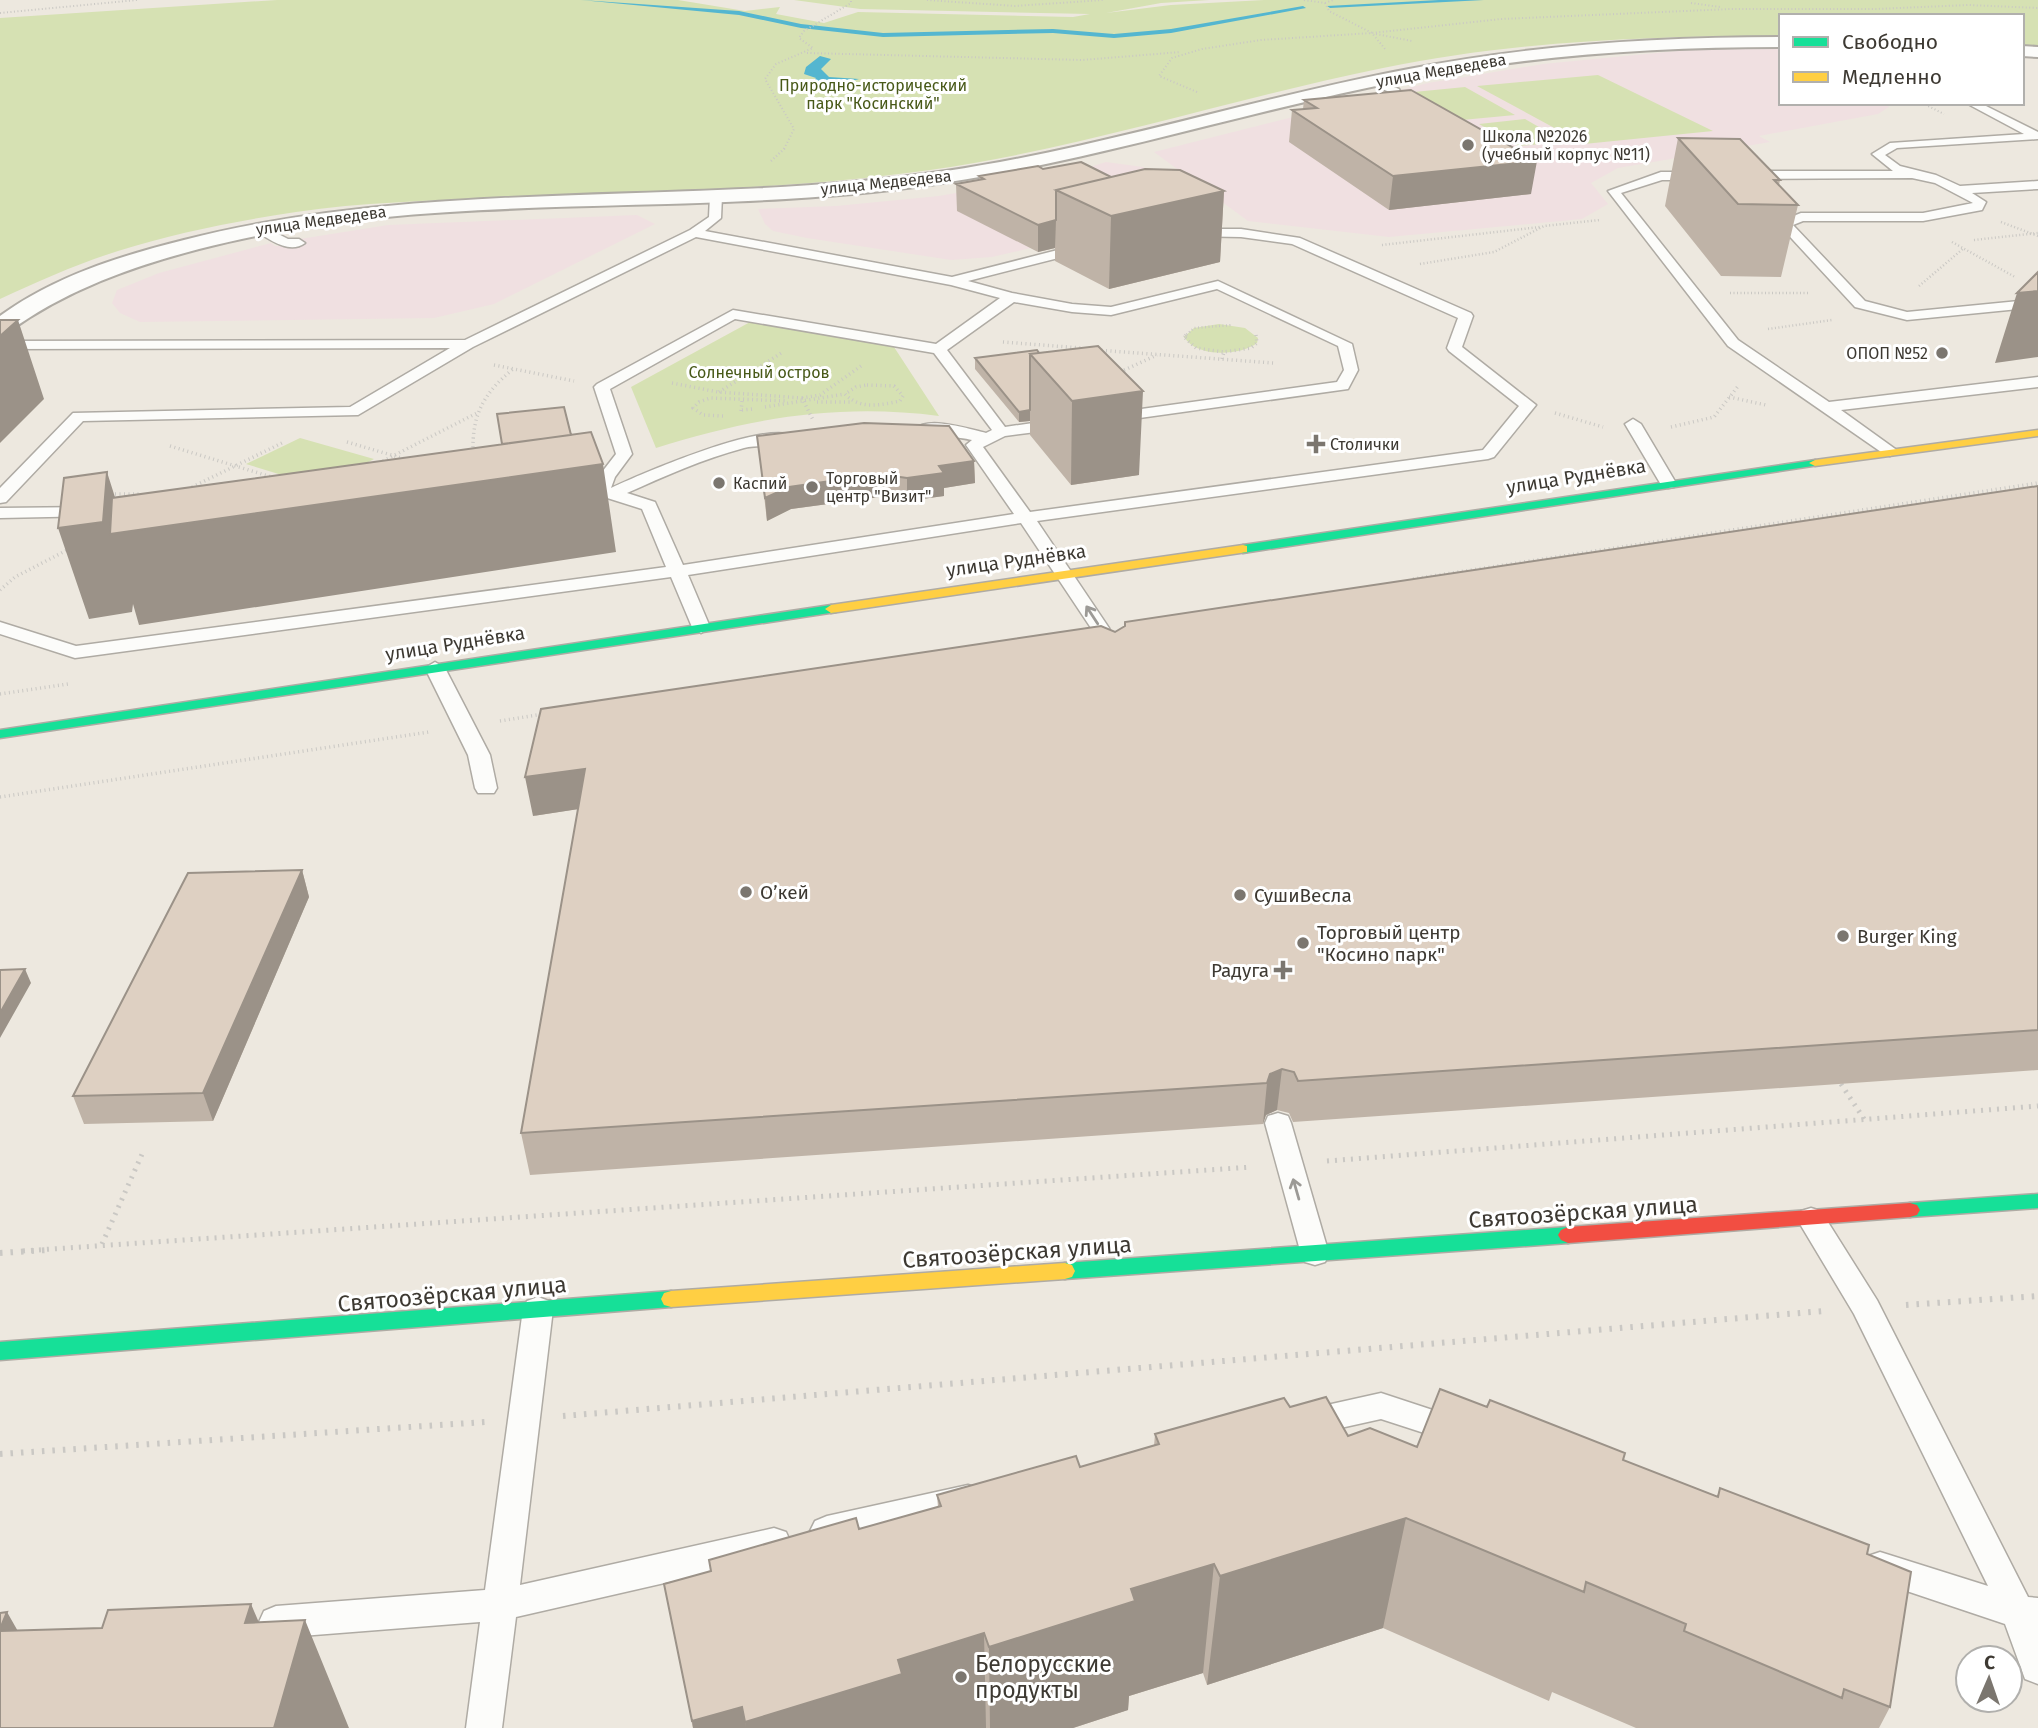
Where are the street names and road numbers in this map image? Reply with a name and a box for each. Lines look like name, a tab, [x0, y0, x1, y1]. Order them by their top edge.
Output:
street label: улица Медведева	[1375, 50, 1507, 91]
street label: улица Медведева	[820, 166, 952, 199]
street label: улица Медведева	[255, 202, 387, 239]
street label: улица Руднёвка	[1505, 454, 1647, 499]
street label: улица Руднёвка	[945, 539, 1087, 582]
street label: улица Руднёвка	[384, 621, 526, 666]
street label: Святоозёрская улица	[1467, 1190, 1699, 1234]
street label: Святоозёрская улица	[901, 1230, 1133, 1274]
street label: Святоозёрская улица	[336, 1270, 568, 1318]

